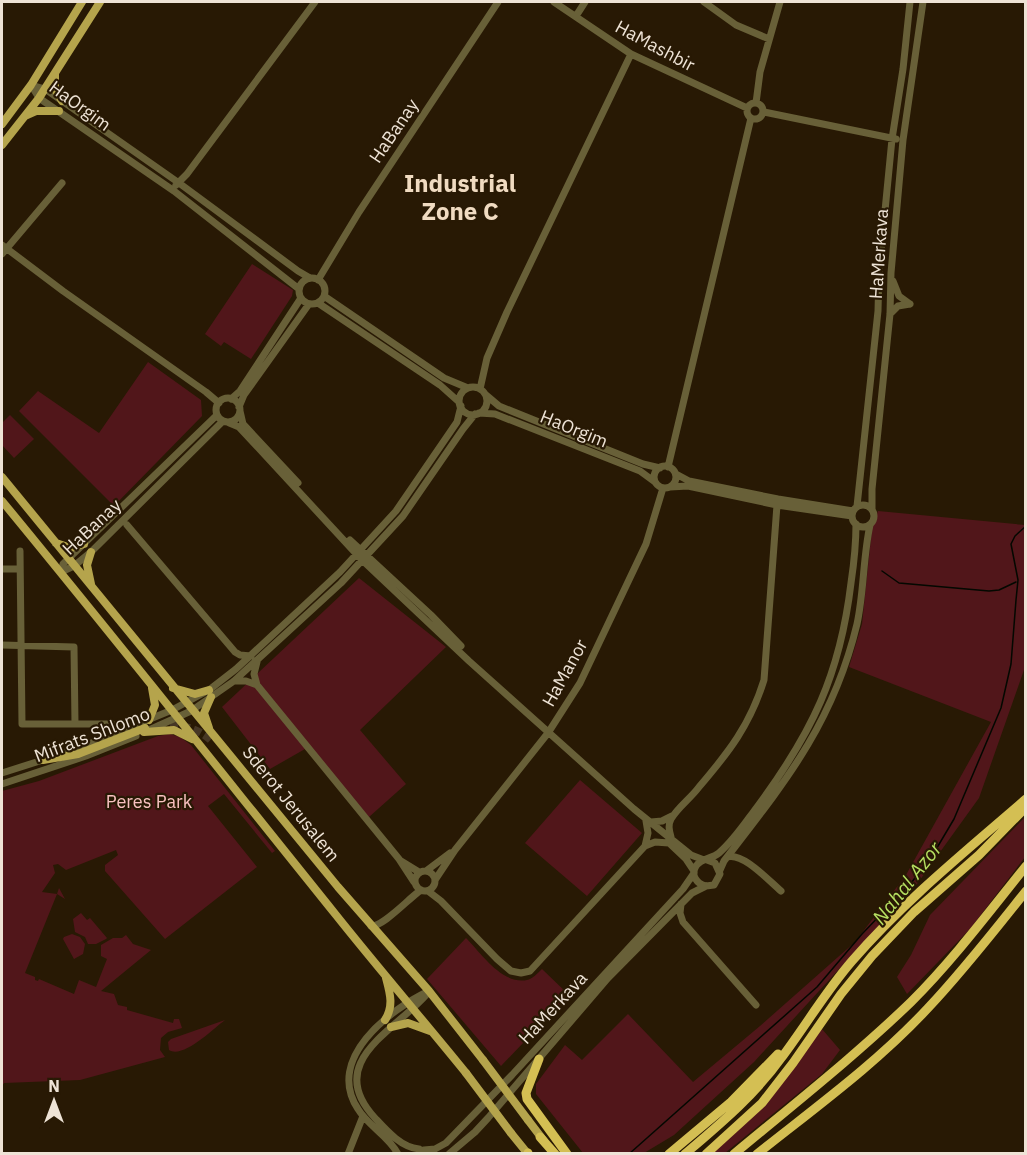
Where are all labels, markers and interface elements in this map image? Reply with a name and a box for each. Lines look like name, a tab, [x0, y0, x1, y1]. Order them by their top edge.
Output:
street label: HaMashbir	[611, 15, 699, 76]
street label: HaOrgim	[45, 75, 116, 136]
street label: HaBanay	[364, 94, 423, 167]
district label: Industrial Zone C	[404, 167, 516, 227]
street label: HaMerkava	[864, 208, 893, 300]
street label: HaOrgim	[537, 405, 611, 452]
street label: HaBanay	[57, 494, 126, 560]
street label: HaManor	[537, 635, 593, 710]
street label: Mifrats Shlomo	[31, 702, 153, 767]
street label: Sderot Jerusalem	[238, 741, 345, 866]
park label: Peres Park	[106, 790, 193, 813]
water label: Nahal Azor	[866, 835, 948, 930]
street label: HaMerkava	[513, 966, 592, 1049]
north arrow	[24, 1071, 84, 1131]
text: N	[48, 1076, 60, 1096]

